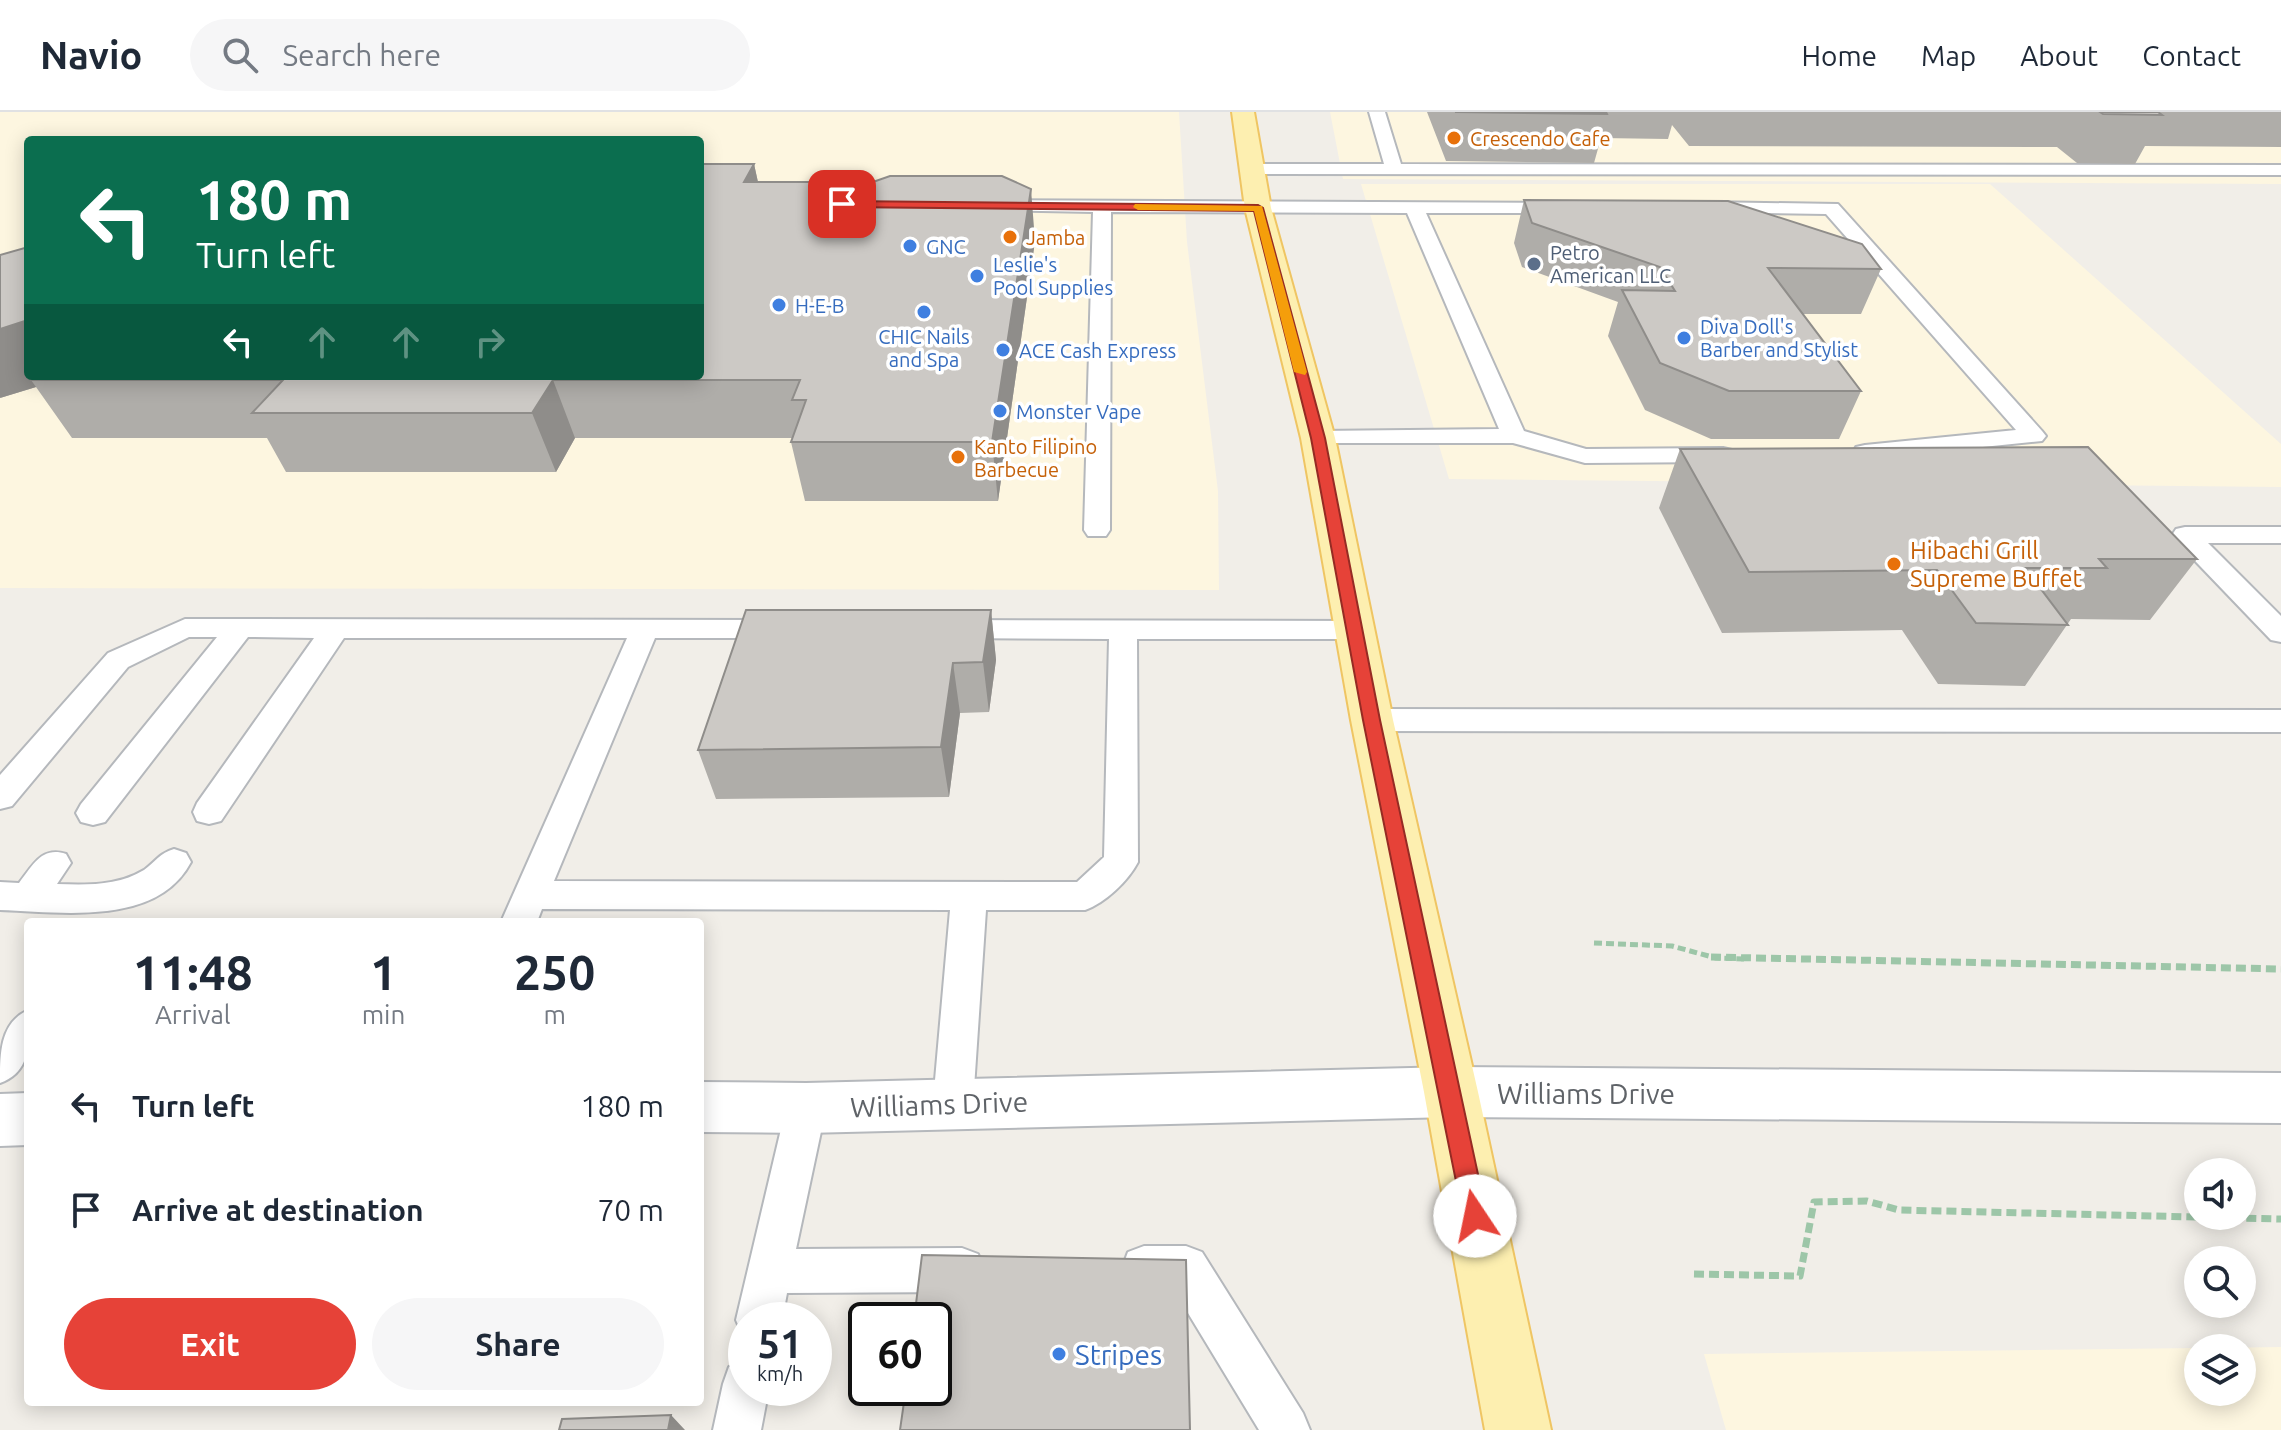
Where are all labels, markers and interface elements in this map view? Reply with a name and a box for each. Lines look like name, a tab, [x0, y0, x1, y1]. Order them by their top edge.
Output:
search box	[190, 19, 750, 91]
icon: search	[218, 33, 262, 77]
text: Navio	[40, 34, 142, 76]
text: Search here	[282, 38, 441, 72]
text: Home	[1802, 40, 1877, 71]
text: Map	[1921, 40, 1976, 71]
text: About	[2020, 40, 2098, 71]
text: Contact	[2142, 40, 2241, 71]
place label: Crescendo Cafe	[1470, 127, 1610, 150]
marker: Crescendo Cafe	[1445, 129, 1463, 147]
icon: left	[64, 168, 168, 272]
text: 180 m	[196, 168, 352, 231]
pin	[808, 170, 876, 238]
icon: arrive	[820, 182, 864, 226]
place label: Jamba	[1026, 226, 1085, 249]
marker: Jamba	[1001, 228, 1019, 246]
text: Turn left	[196, 234, 335, 275]
place label: GNC	[926, 235, 966, 258]
marker: GNC	[901, 237, 919, 255]
place label: Petro American LLC	[1550, 241, 1671, 287]
place label: Leslie's Pool Supplies	[993, 253, 1113, 299]
marker: Petro American LLC	[1525, 255, 1543, 273]
marker: Leslie's Pool Supplies	[968, 267, 986, 285]
place label: H-E-B	[795, 294, 844, 317]
marker: H-E-B	[770, 296, 788, 314]
marker: CHIC Nails and Spa	[915, 303, 933, 321]
place label: Diva Doll's Barber and Stylist	[1700, 315, 1858, 361]
icon: left	[216, 320, 260, 364]
icon: ahead	[300, 320, 344, 364]
icon: ahead	[384, 320, 428, 364]
icon: right	[468, 320, 512, 364]
place label: CHIC Nails and Spa	[878, 325, 970, 371]
marker: Diva Doll's Barber and Stylist	[1675, 329, 1693, 347]
place label: ACE Cash Express	[1019, 339, 1176, 362]
marker: ACE Cash Express	[994, 341, 1012, 359]
place label: Monster Vape	[1016, 400, 1142, 423]
marker: Monster Vape	[991, 402, 1009, 420]
place label: Kanto Filipino Barbecue	[974, 435, 1097, 481]
marker: Kanto Filipino Barbecue	[949, 448, 967, 466]
place label: Hibachi Grill Supreme Buffet	[1910, 537, 2083, 592]
marker: Hibachi Grill Supreme Buffet	[1885, 555, 1903, 573]
text: 11:48	[133, 945, 253, 999]
text: 1	[370, 945, 397, 999]
text: 250	[514, 945, 595, 999]
text: Arrival	[155, 1000, 231, 1029]
text: min	[362, 1000, 405, 1029]
text: m	[543, 1000, 566, 1029]
street label: Williams Drive	[1497, 1078, 1675, 1109]
icon: left	[64, 1084, 108, 1128]
street label: Williams Drive	[849, 1085, 1029, 1123]
text: Turn left	[132, 1089, 254, 1123]
text: 180 m	[580, 1089, 664, 1123]
map controls	[2184, 1158, 2256, 1406]
button: sound	[2184, 1158, 2256, 1230]
position arrow	[1433, 1174, 1517, 1258]
icon: arrive	[64, 1188, 108, 1232]
text: Arrive at destination	[132, 1193, 424, 1227]
text: 70 m	[597, 1193, 664, 1227]
button: search	[2184, 1246, 2256, 1318]
button: Exit	[64, 1298, 356, 1390]
button: Share	[372, 1298, 664, 1390]
speed limit sign: 60	[848, 1302, 952, 1406]
text: 51	[757, 1321, 803, 1366]
button: layers	[2184, 1334, 2256, 1406]
place label: Stripes	[1075, 1339, 1162, 1370]
marker: Stripes	[1050, 1345, 1068, 1363]
text: km/h	[757, 1362, 803, 1385]

